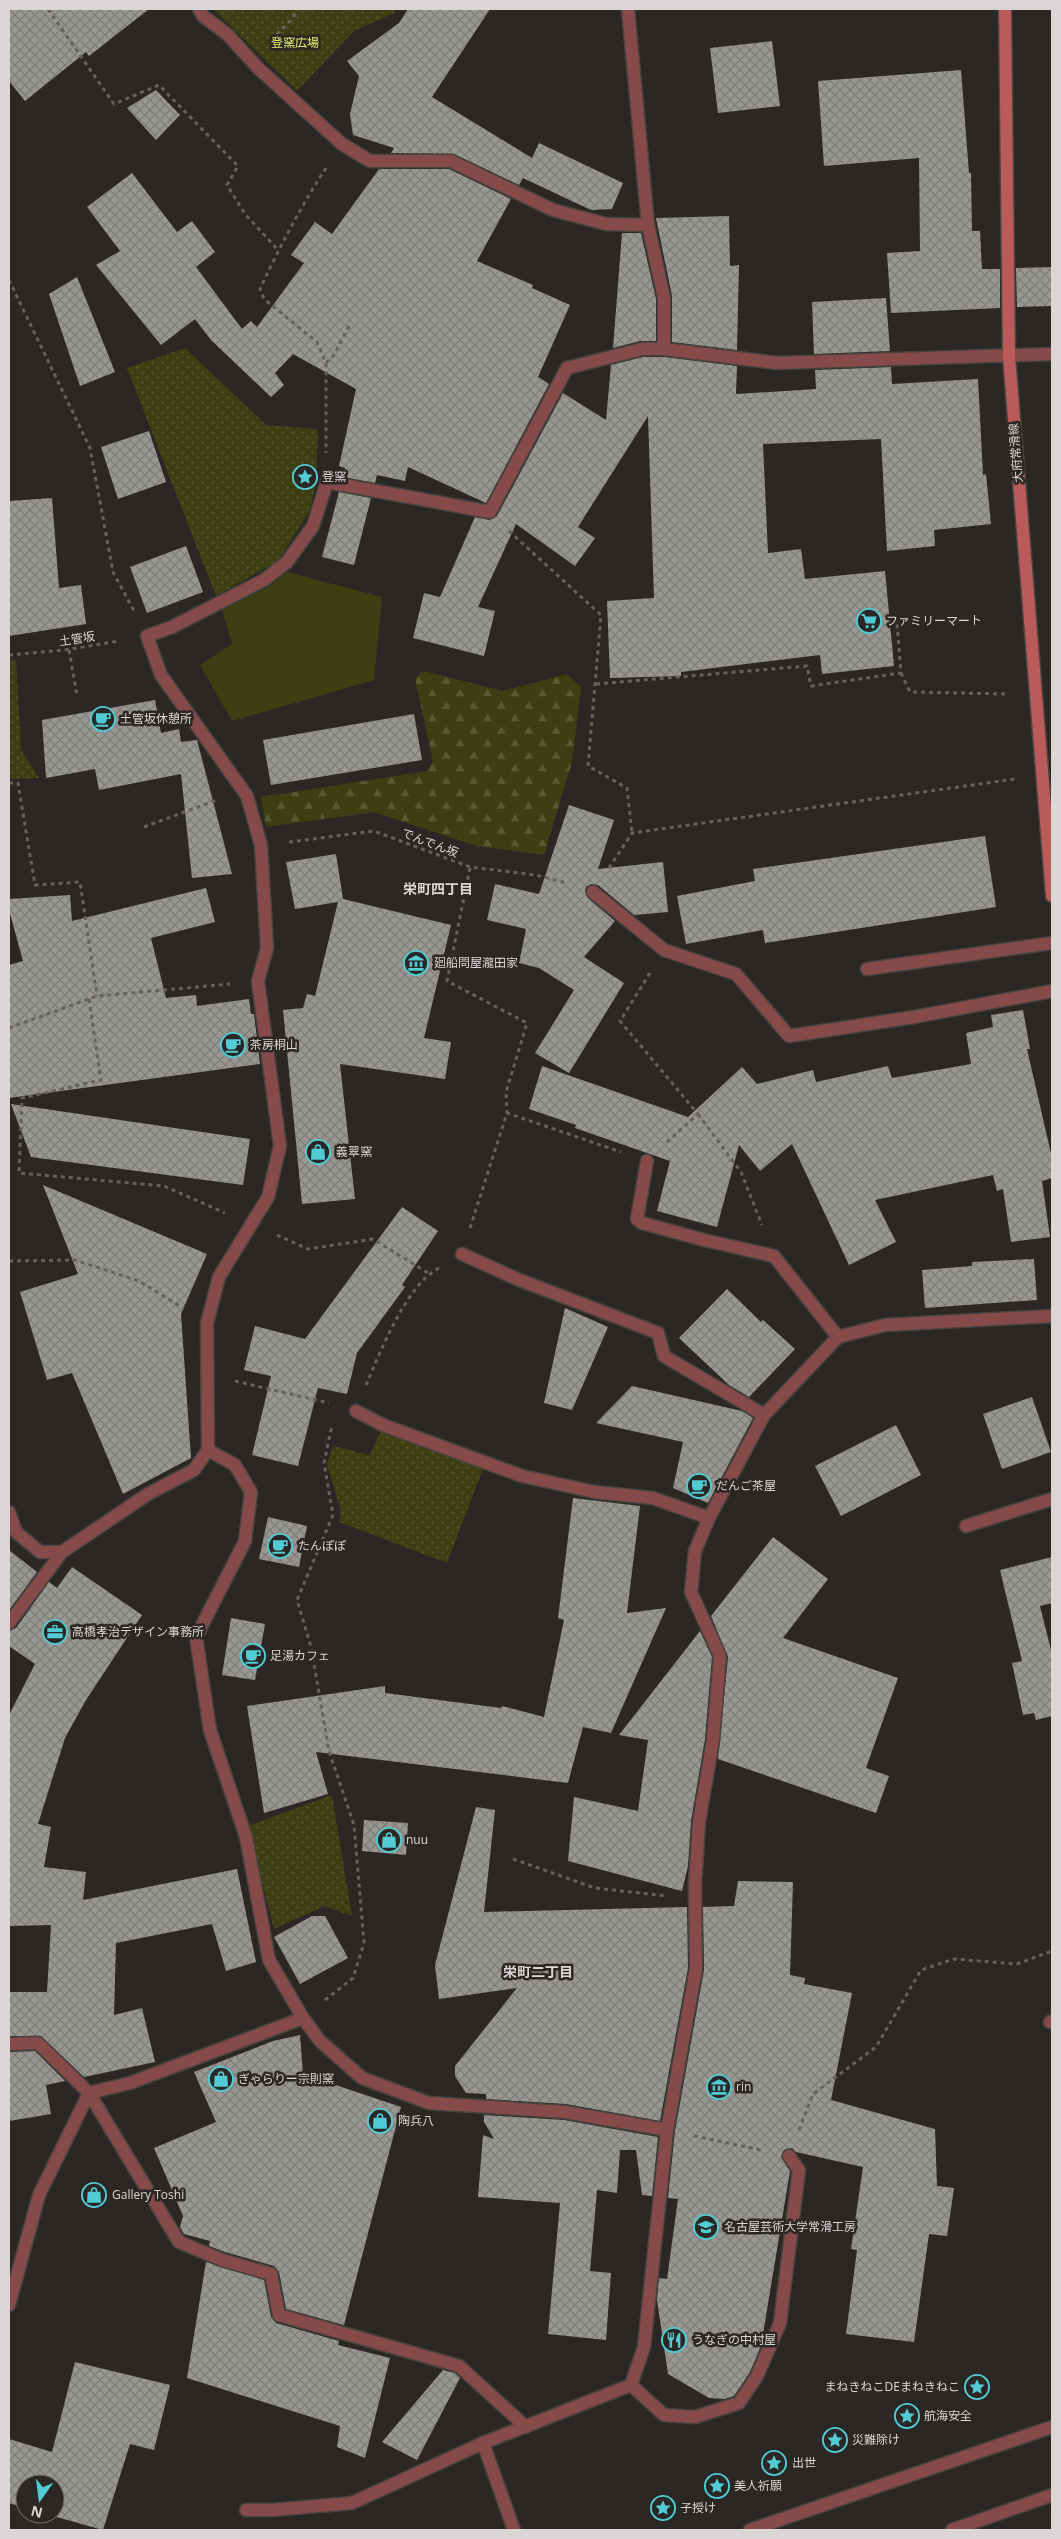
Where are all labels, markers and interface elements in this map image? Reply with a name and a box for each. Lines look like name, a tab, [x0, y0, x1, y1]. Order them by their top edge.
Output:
park label: 登窯広場	[271, 34, 319, 51]
street label: 大府常滑線	[1004, 422, 1027, 484]
place icon: 登窯	[292, 464, 318, 490]
place label: 登窯	[322, 468, 346, 485]
supermarket icon: ファミリーマート	[856, 608, 882, 634]
place label: ファミリーマート	[886, 612, 982, 629]
street label: 土管坂	[58, 627, 96, 650]
cafe icon: 土管坂休憩所	[90, 706, 116, 732]
place label: 土管坂休憩所	[120, 710, 192, 727]
street label: でんでん坂	[399, 824, 461, 861]
district label: 栄町四丁目	[403, 879, 473, 898]
museum icon: 廻船問屋瀧田家	[403, 950, 429, 976]
place label: 廻船問屋瀧田家	[434, 954, 518, 971]
cafe icon: 茶房桐山	[220, 1032, 246, 1058]
place label: 茶房桐山	[250, 1036, 298, 1053]
shop icon: 義翠窯	[305, 1139, 331, 1165]
place label: 義翠窯	[336, 1143, 372, 1160]
cafe icon: だんご茶屋	[686, 1473, 712, 1499]
place label: だんご茶屋	[716, 1477, 776, 1494]
cafe icon: たんぽぽ	[267, 1533, 293, 1559]
place label: たんぽぽ	[298, 1537, 346, 1554]
office icon: 高橋孝治デザイン事務所	[42, 1619, 68, 1645]
place label: 高橋孝治デザイン事務所	[72, 1623, 204, 1640]
cafe icon: 足湯カフェ	[240, 1643, 266, 1669]
place label: 足湯カフェ	[270, 1647, 330, 1664]
shop icon: nuu	[376, 1827, 402, 1853]
place label: nuu	[406, 1831, 428, 1848]
district label: 栄町二丁目	[503, 1962, 573, 1981]
shop icon: ぎゃらりー宗則窯	[208, 2066, 234, 2092]
place label: ぎゃらりー宗則窯	[238, 2070, 334, 2087]
museum icon: rin	[706, 2074, 732, 2100]
place label: rin	[736, 2078, 751, 2095]
shop icon: 陶兵八	[367, 2108, 393, 2134]
place label: 陶兵八	[398, 2112, 434, 2129]
shop icon: Gallery Toshi	[81, 2182, 107, 2208]
place label: Gallery Toshi	[112, 2186, 184, 2203]
school or university icon: 名古屋芸術大学常滑工房	[693, 2214, 719, 2240]
place label: 名古屋芸術大学常滑工房	[724, 2218, 856, 2235]
restaurant icon: うなぎの中村屋	[661, 2327, 687, 2353]
place label: うなぎの中村屋	[692, 2331, 776, 2348]
place icon: まねきねこDEまねきねこ	[964, 2374, 990, 2400]
place label: まねきねこDEまねきねこ	[825, 2378, 960, 2395]
place icon: 航海安全	[894, 2403, 920, 2429]
place label: 航海安全	[924, 2407, 972, 2424]
place icon: 災難除け	[822, 2427, 848, 2453]
place label: 災難除け	[852, 2431, 900, 2448]
place icon: 出世	[761, 2450, 787, 2476]
place label: 出世	[792, 2454, 816, 2471]
place icon: 美人祈願	[704, 2473, 730, 2499]
north arrow	[15, 2474, 65, 2524]
place label: 美人祈願	[734, 2477, 782, 2494]
place icon: 子授け	[650, 2495, 676, 2521]
place label: 子授け	[680, 2499, 716, 2516]
text: N	[29, 2502, 45, 2523]

